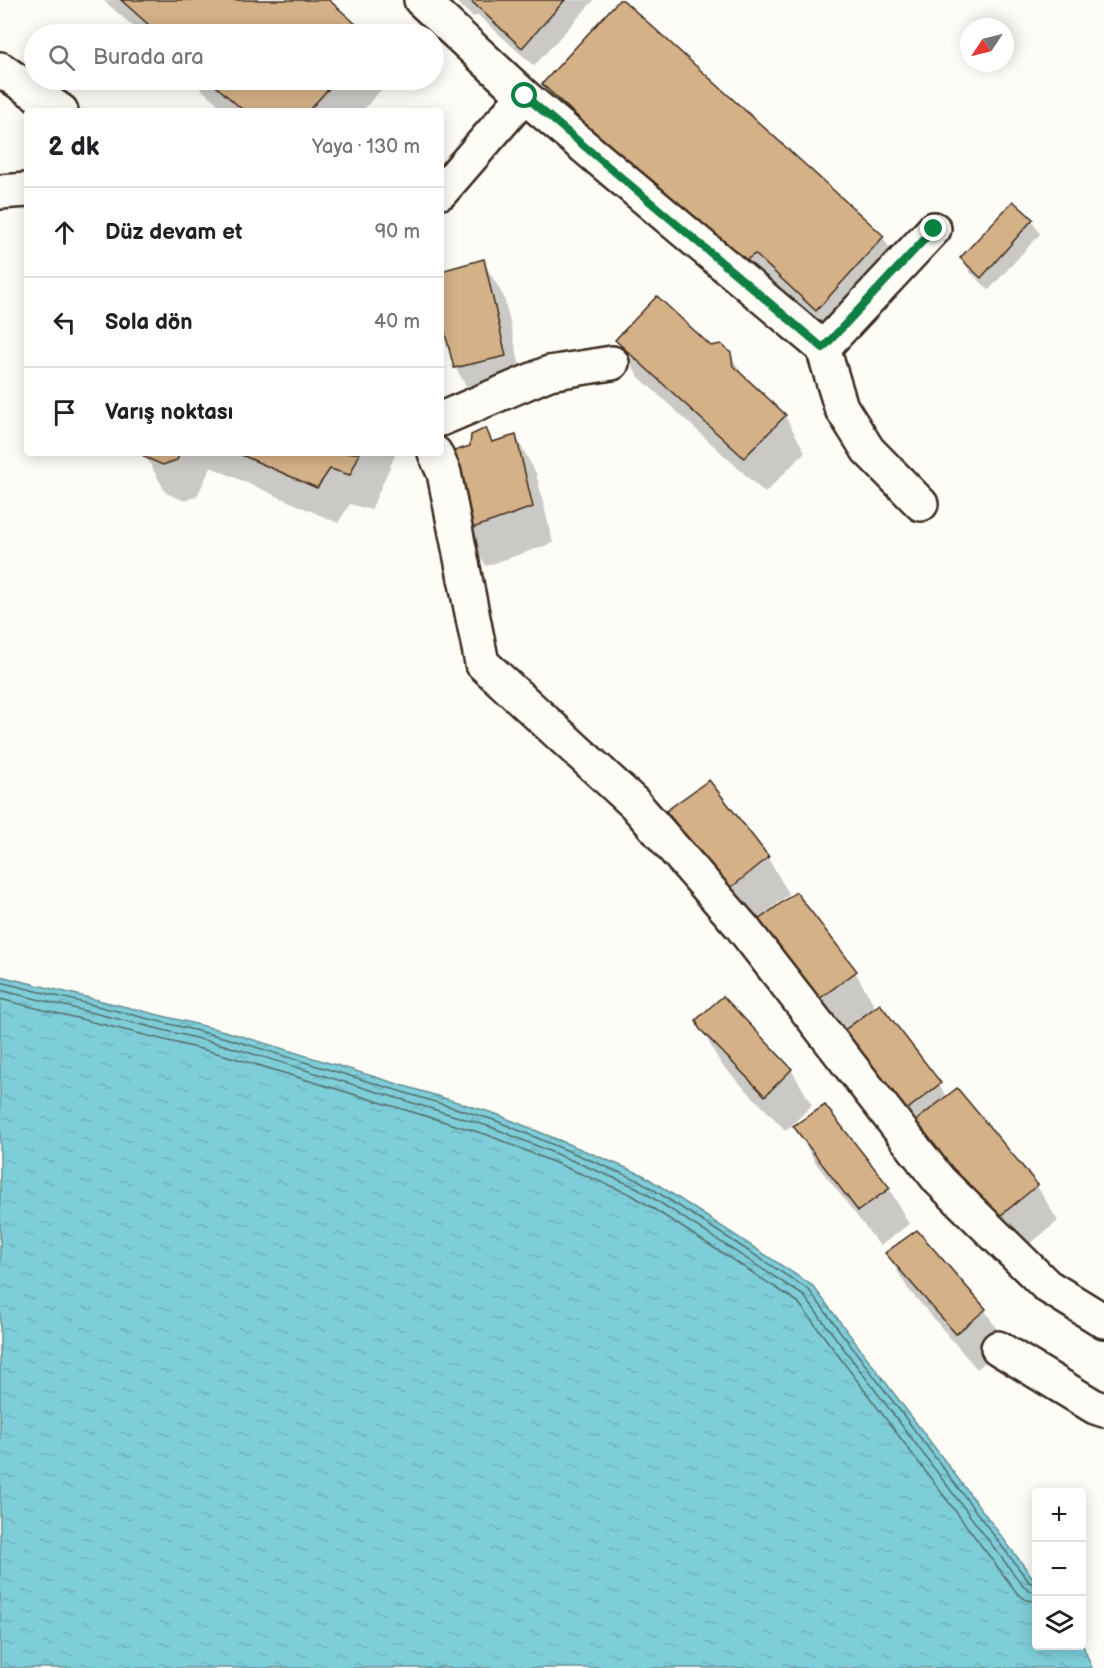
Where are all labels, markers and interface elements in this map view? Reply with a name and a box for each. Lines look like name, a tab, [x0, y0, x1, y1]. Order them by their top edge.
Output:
north arrow	[960, 18, 1014, 72]
search box	[24, 24, 444, 90]
icon: search	[45, 41, 78, 74]
text: Burada ara	[93, 44, 204, 71]
route start	[511, 82, 537, 108]
text: 2 dk	[48, 132, 99, 163]
text: Yaya · 130 m	[312, 135, 420, 159]
route end	[920, 215, 946, 241]
icon: ahead	[48, 216, 81, 249]
text: Düz devam et	[105, 219, 242, 246]
text: 90 m	[375, 220, 420, 244]
icon: left	[48, 306, 81, 339]
text: Sola dön	[105, 309, 193, 336]
text: 40 m	[374, 310, 420, 334]
icon: arrive	[48, 396, 81, 429]
text: Varış noktası	[105, 399, 233, 426]
map controls	[1032, 1488, 1086, 1650]
button: +	[1032, 1488, 1086, 1542]
button: −	[1032, 1542, 1086, 1596]
button: layers	[1032, 1596, 1086, 1650]

